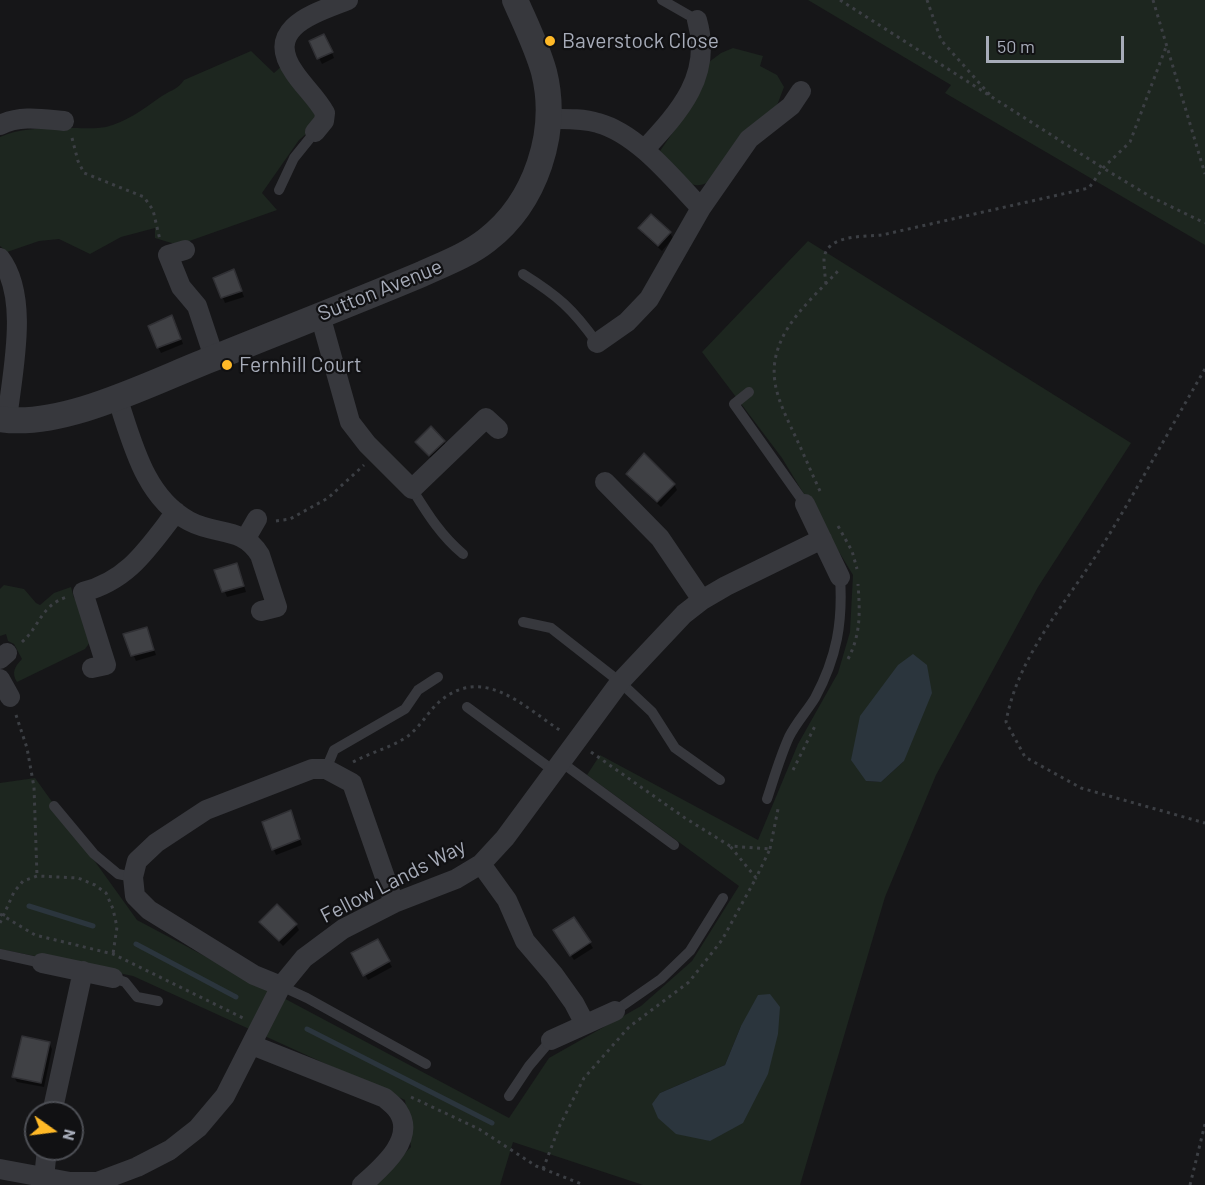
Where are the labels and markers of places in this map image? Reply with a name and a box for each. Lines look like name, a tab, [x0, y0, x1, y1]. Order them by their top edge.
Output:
place label: Baverstock Close	[562, 28, 719, 54]
marker: Baverstock Close	[543, 34, 557, 48]
place label: Fernhill Court	[239, 352, 362, 378]
marker: Fernhill Court	[220, 358, 234, 372]

